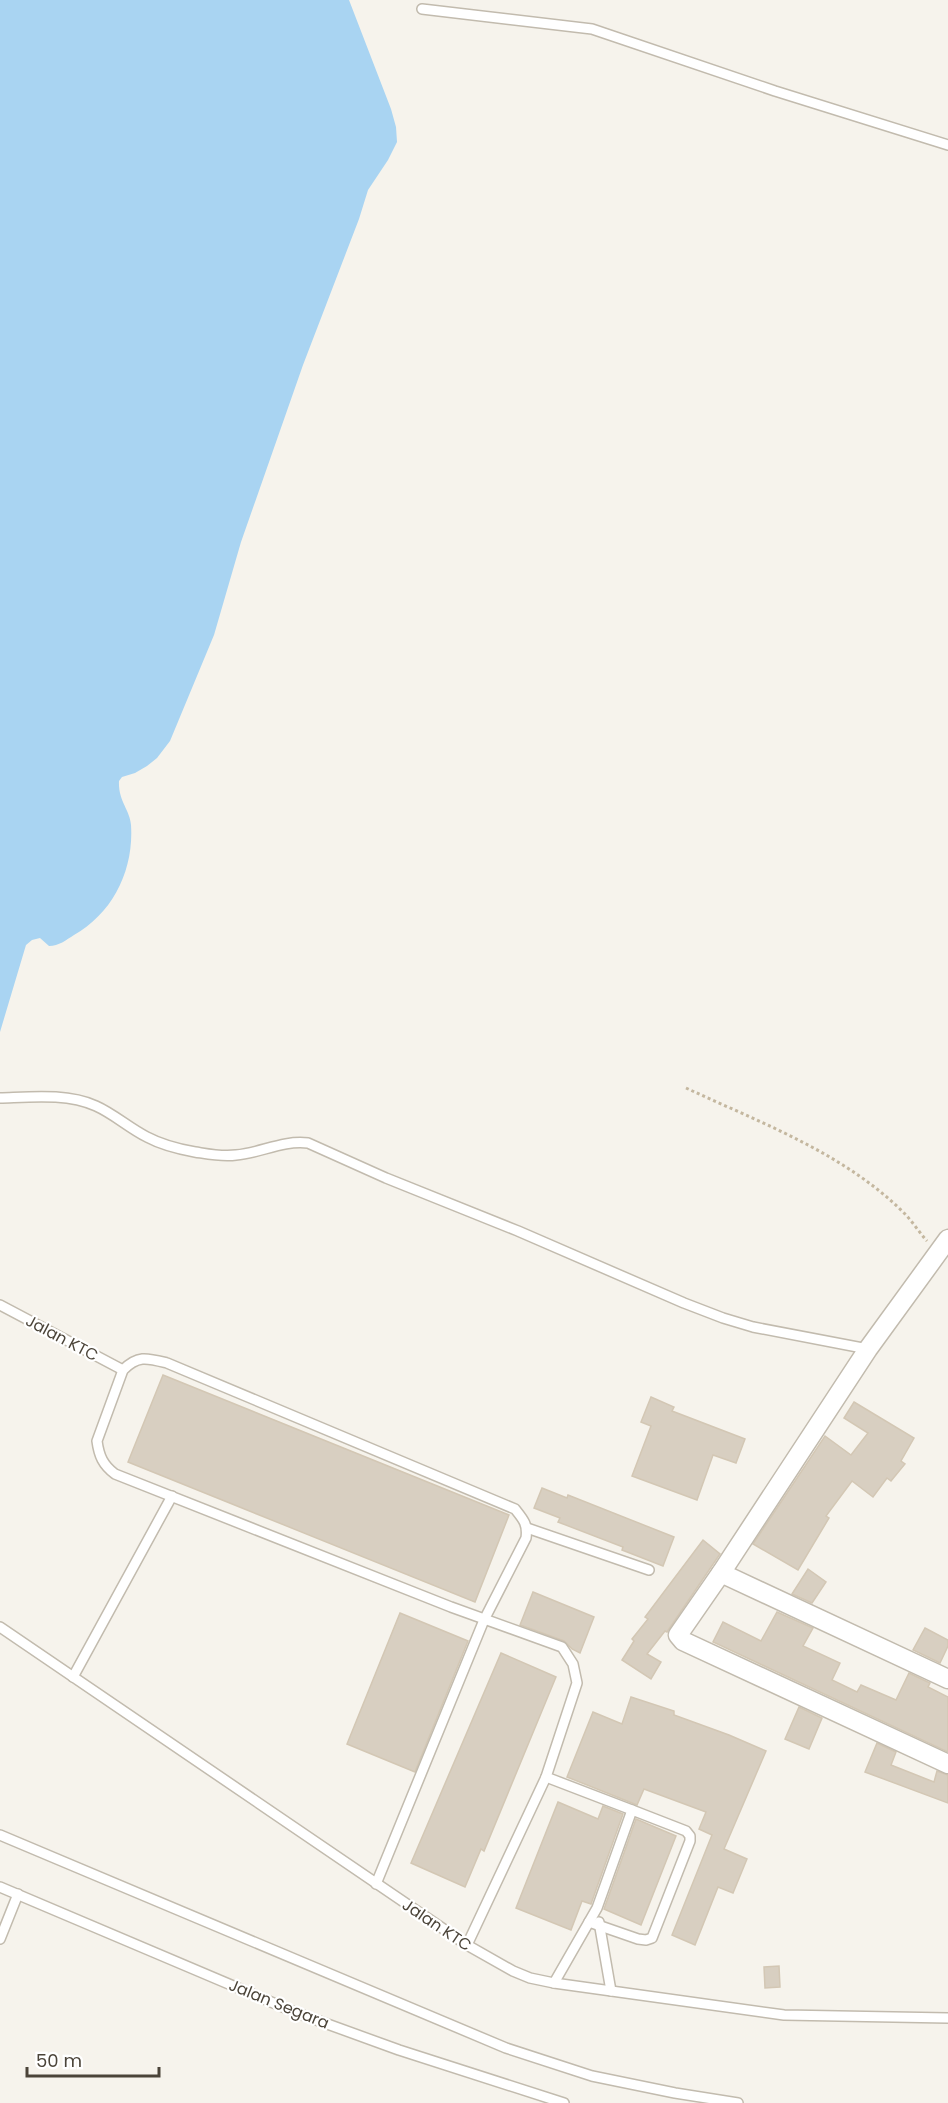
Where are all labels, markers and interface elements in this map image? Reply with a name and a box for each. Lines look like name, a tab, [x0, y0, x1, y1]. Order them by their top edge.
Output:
street label: Jalan KTC	[22, 1309, 102, 1367]
street label: Jalan KTC	[398, 1893, 476, 1957]
street label: Jalan Segara	[225, 1973, 333, 2035]
scale bar	[27, 2040, 159, 2078]
text: 50 m	[36, 2048, 82, 2073]

